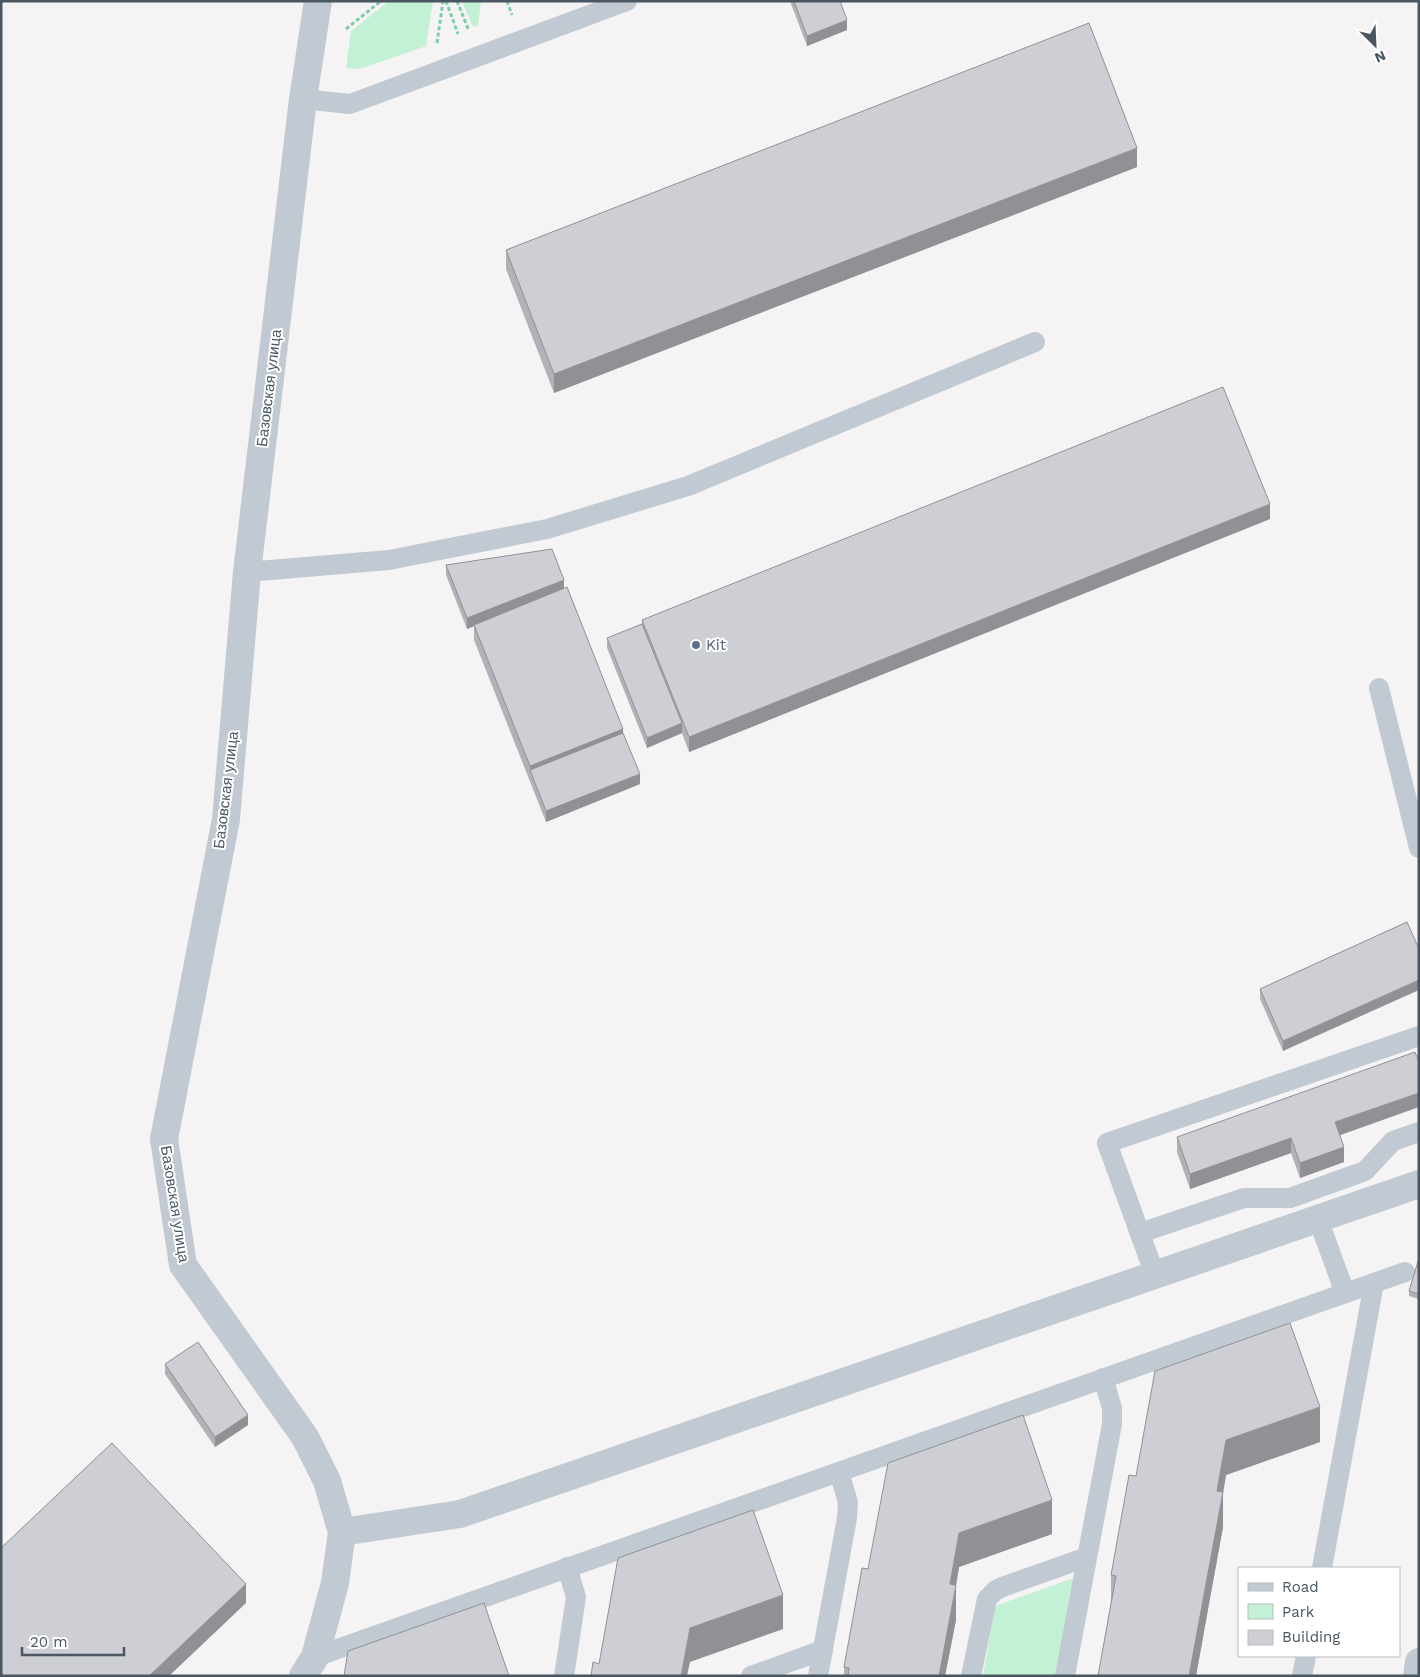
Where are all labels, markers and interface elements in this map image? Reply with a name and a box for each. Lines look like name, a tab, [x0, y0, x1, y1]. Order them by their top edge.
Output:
north arrow	[1350, 20, 1400, 70]
text: N	[1372, 47, 1388, 66]
street label: Базовская улица	[253, 328, 285, 448]
place label: Kit	[706, 636, 727, 654]
marker: Kit	[690, 639, 702, 651]
street label: Базовская улица	[210, 730, 242, 850]
street label: Базовская улица	[157, 1144, 193, 1264]
legend	[1238, 1567, 1400, 1657]
text: Road	[1282, 1578, 1319, 1596]
text: Park	[1282, 1603, 1315, 1621]
scale bar	[22, 1624, 125, 1656]
text: Building	[1282, 1628, 1340, 1646]
text: 20 m	[30, 1633, 68, 1651]

